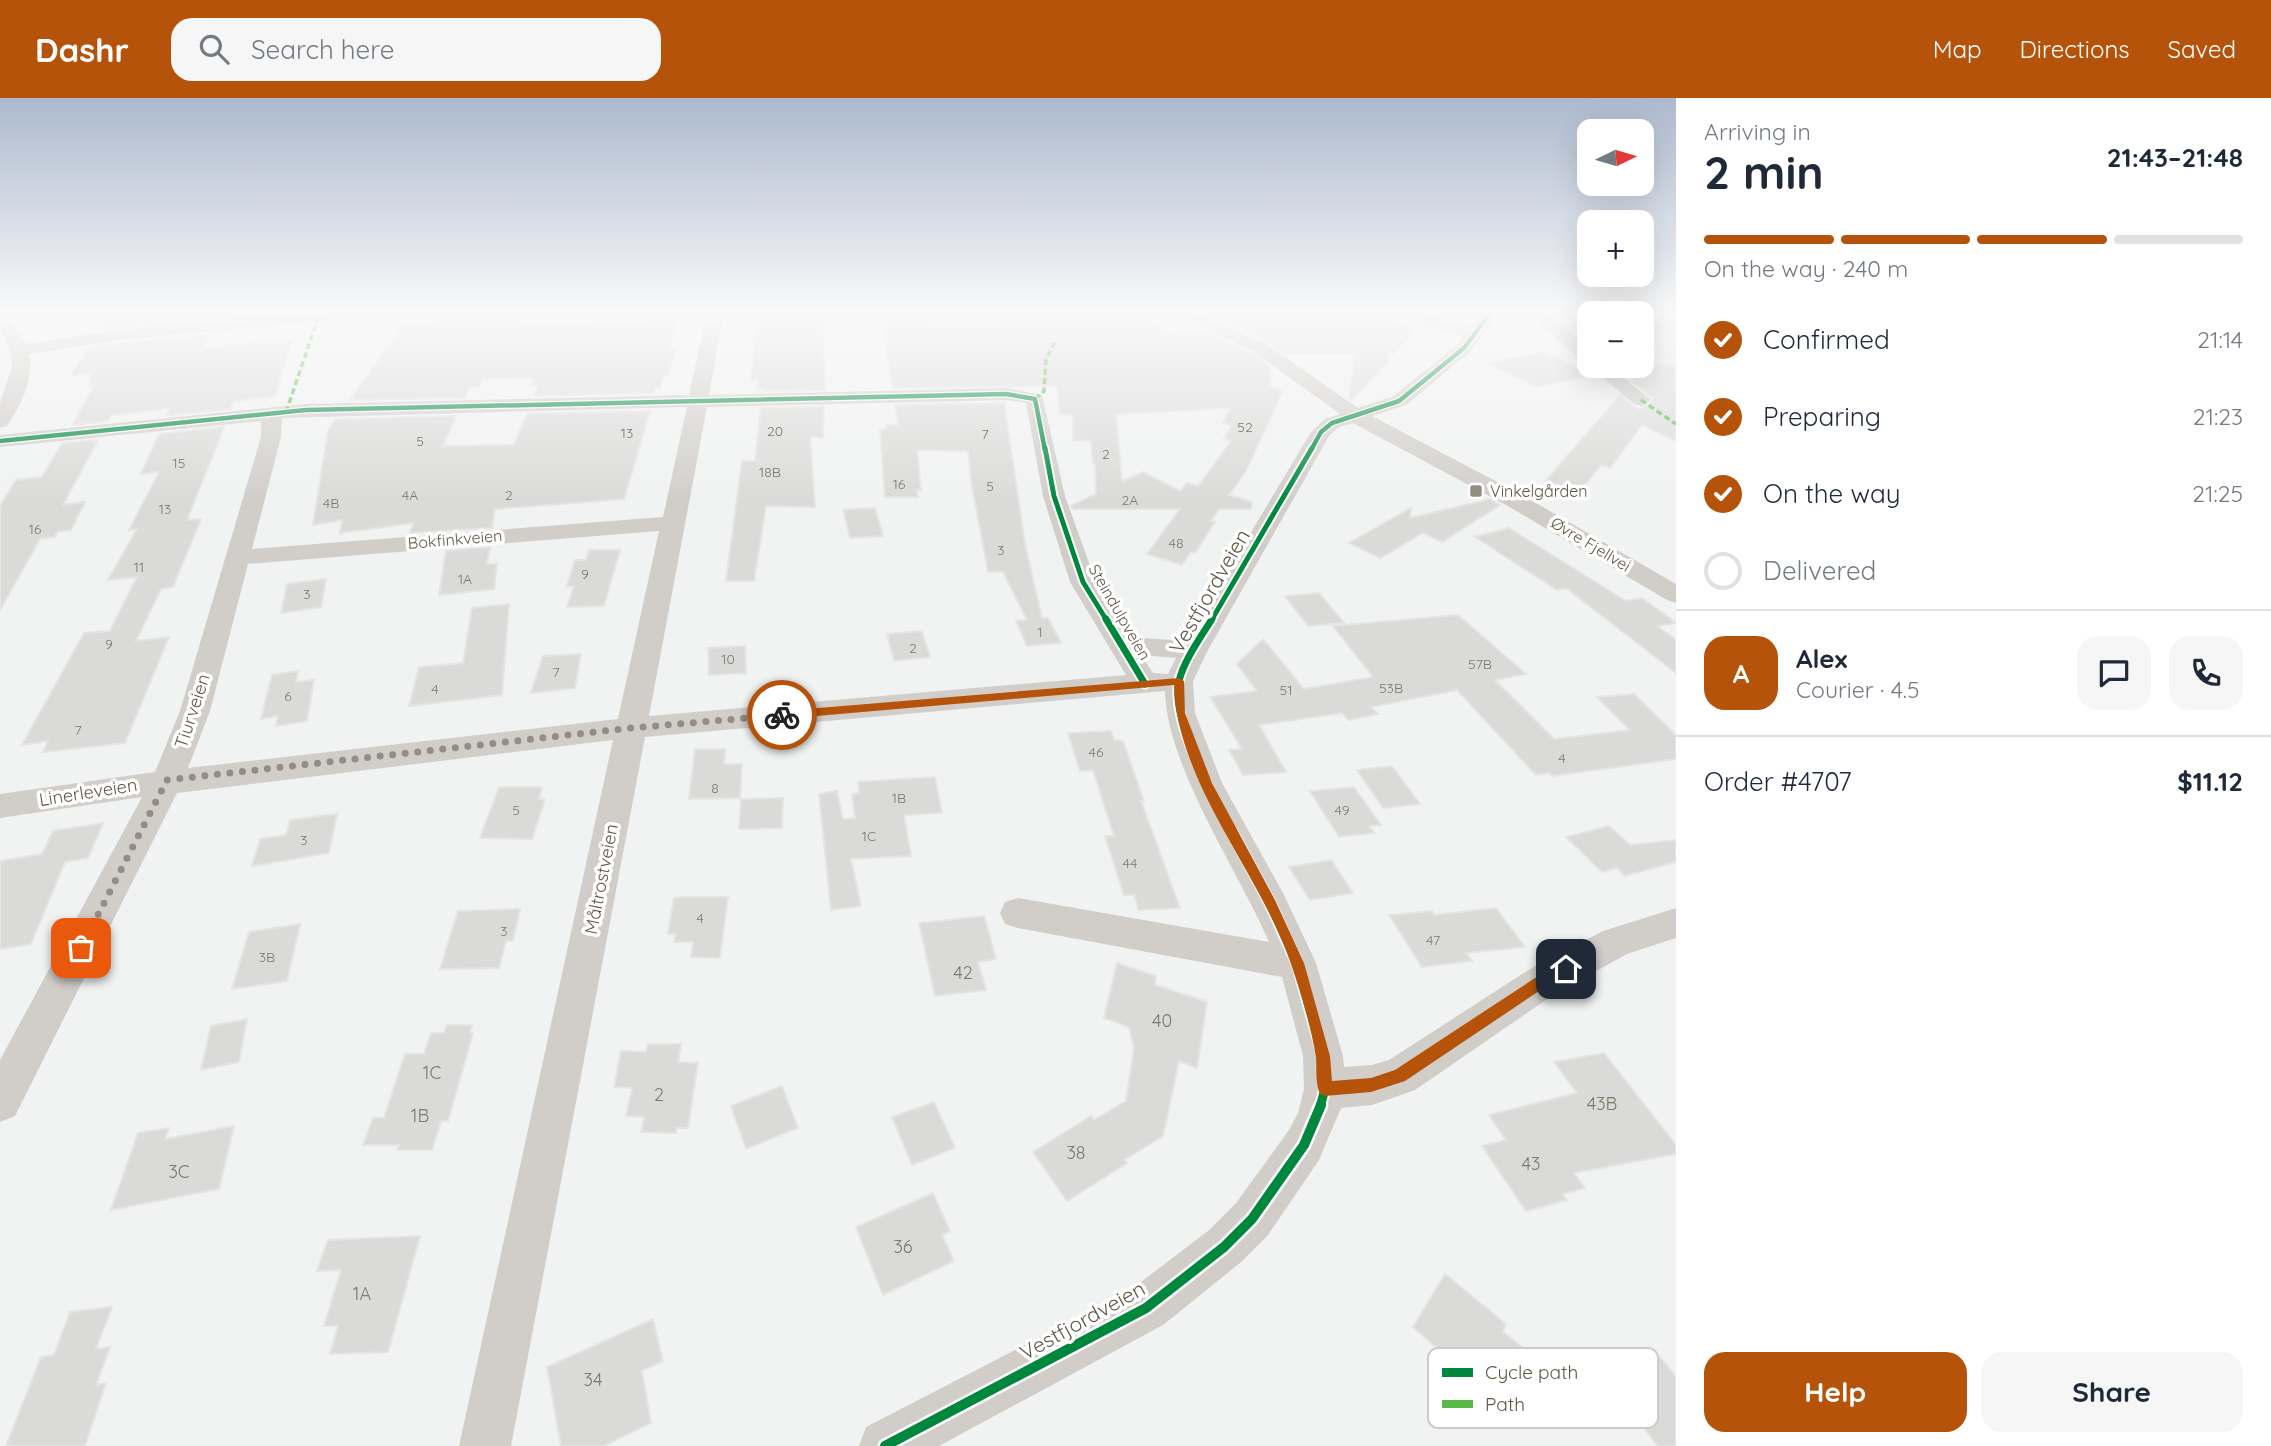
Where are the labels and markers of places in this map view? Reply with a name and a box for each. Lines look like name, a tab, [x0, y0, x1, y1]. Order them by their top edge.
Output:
place label: Vinkelgården	[1490, 481, 1587, 501]
marker: Vinkelgården	[1468, 483, 1484, 499]
pin	[51, 918, 111, 978]
pin	[1536, 939, 1596, 999]

